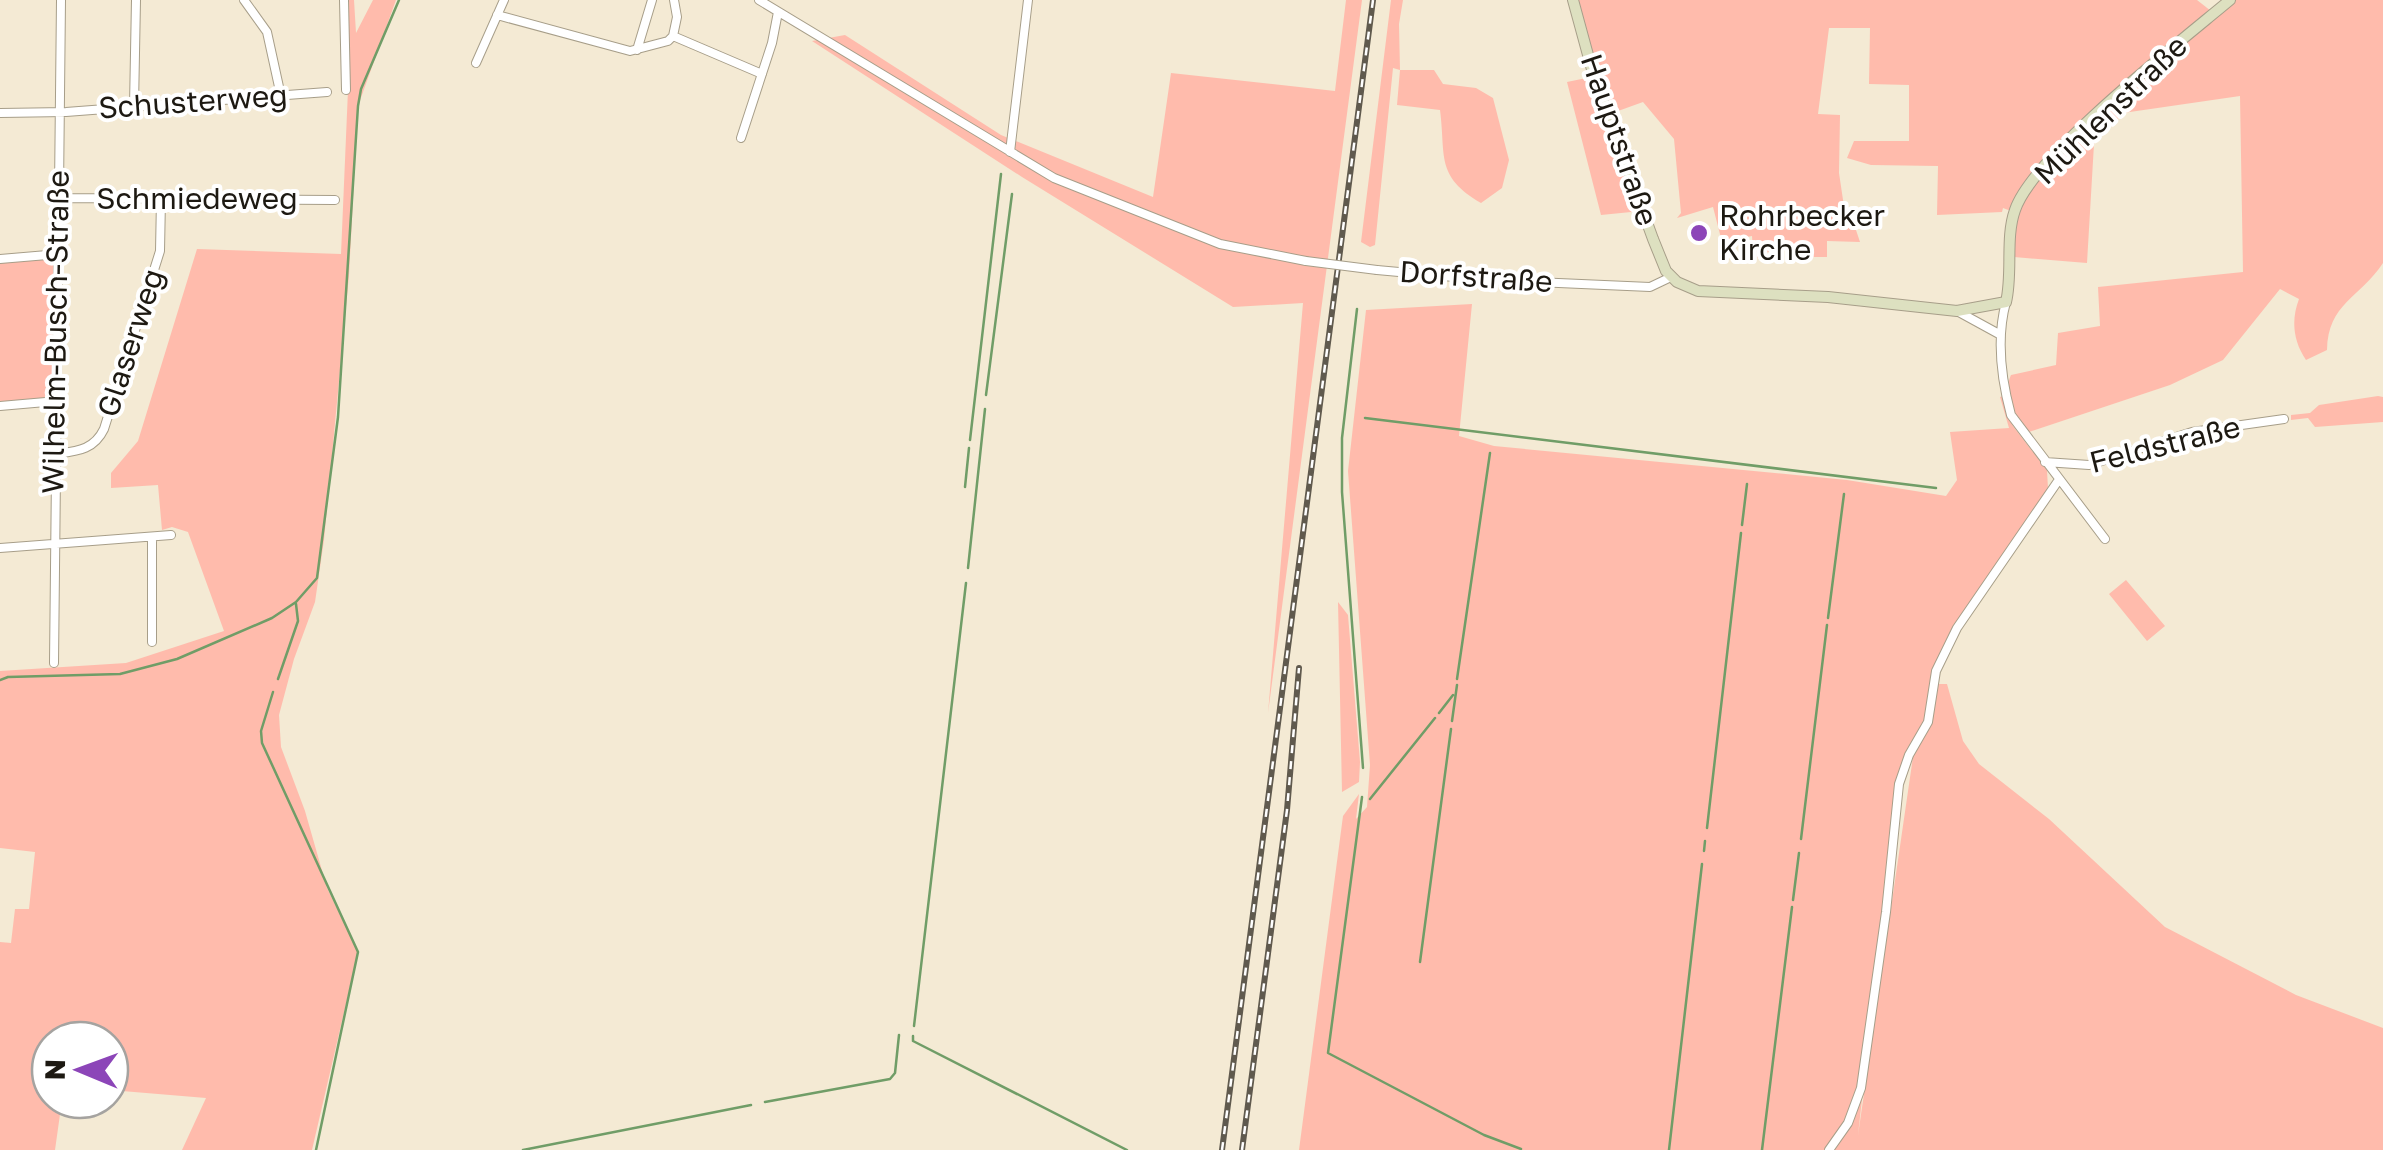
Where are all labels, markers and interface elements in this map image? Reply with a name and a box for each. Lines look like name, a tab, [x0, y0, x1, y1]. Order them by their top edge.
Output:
street label: Mühlenstraße	[2026, 27, 2194, 191]
street label: Hauptstraße	[1574, 49, 1666, 230]
street label: Schusterweg	[97, 76, 289, 126]
street label: Wilhelm-Busch-Straße	[34, 170, 76, 494]
street label: Schmiedeweg	[96, 180, 298, 216]
place label: Rohrbecker Kirche	[1719, 197, 1885, 267]
marker: Rohrbecker Kirche	[1688, 222, 1710, 244]
street label: Dorfstraße	[1398, 253, 1554, 299]
street label: Glaserweg	[89, 264, 171, 421]
street label: Feldstraße	[2086, 408, 2244, 480]
north arrow	[30, 1020, 130, 1120]
text: N	[38, 1059, 71, 1080]

